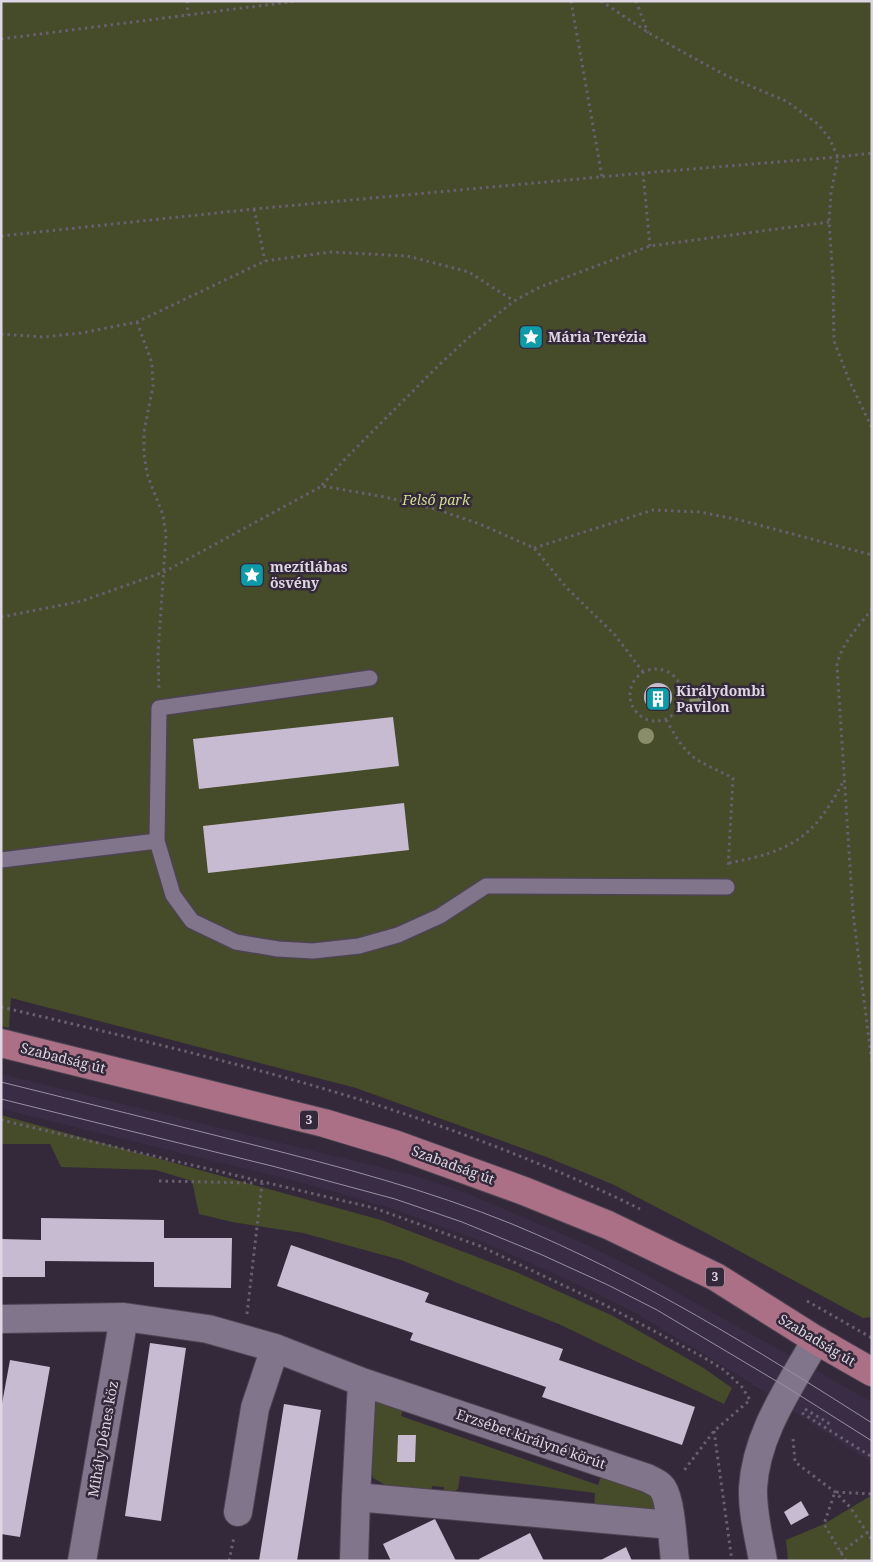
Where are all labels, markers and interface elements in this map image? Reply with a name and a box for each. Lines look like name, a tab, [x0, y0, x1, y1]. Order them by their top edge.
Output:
place icon: Mária Terézia	[518, 324, 544, 350]
place label: Mária Terézia	[548, 327, 647, 346]
park label: Felső park	[401, 490, 471, 509]
place label: mezítlábas ösvény	[270, 557, 348, 592]
place icon: mezítlábas ösvény	[239, 562, 265, 588]
place label: Királydombi Pavilon	[676, 681, 765, 716]
building icon: Királydombi Pavilon	[645, 686, 671, 712]
street label: Szabadság út	[19, 1038, 108, 1077]
road number: 3	[300, 1110, 318, 1130]
street label: Szabadság út	[409, 1141, 497, 1188]
road number: 3	[706, 1268, 724, 1286]
street label: Szabadság út	[775, 1309, 859, 1370]
street label: Mihály Dénes köz	[83, 1379, 122, 1498]
street label: Erzsébet királyné körút	[454, 1404, 608, 1473]

